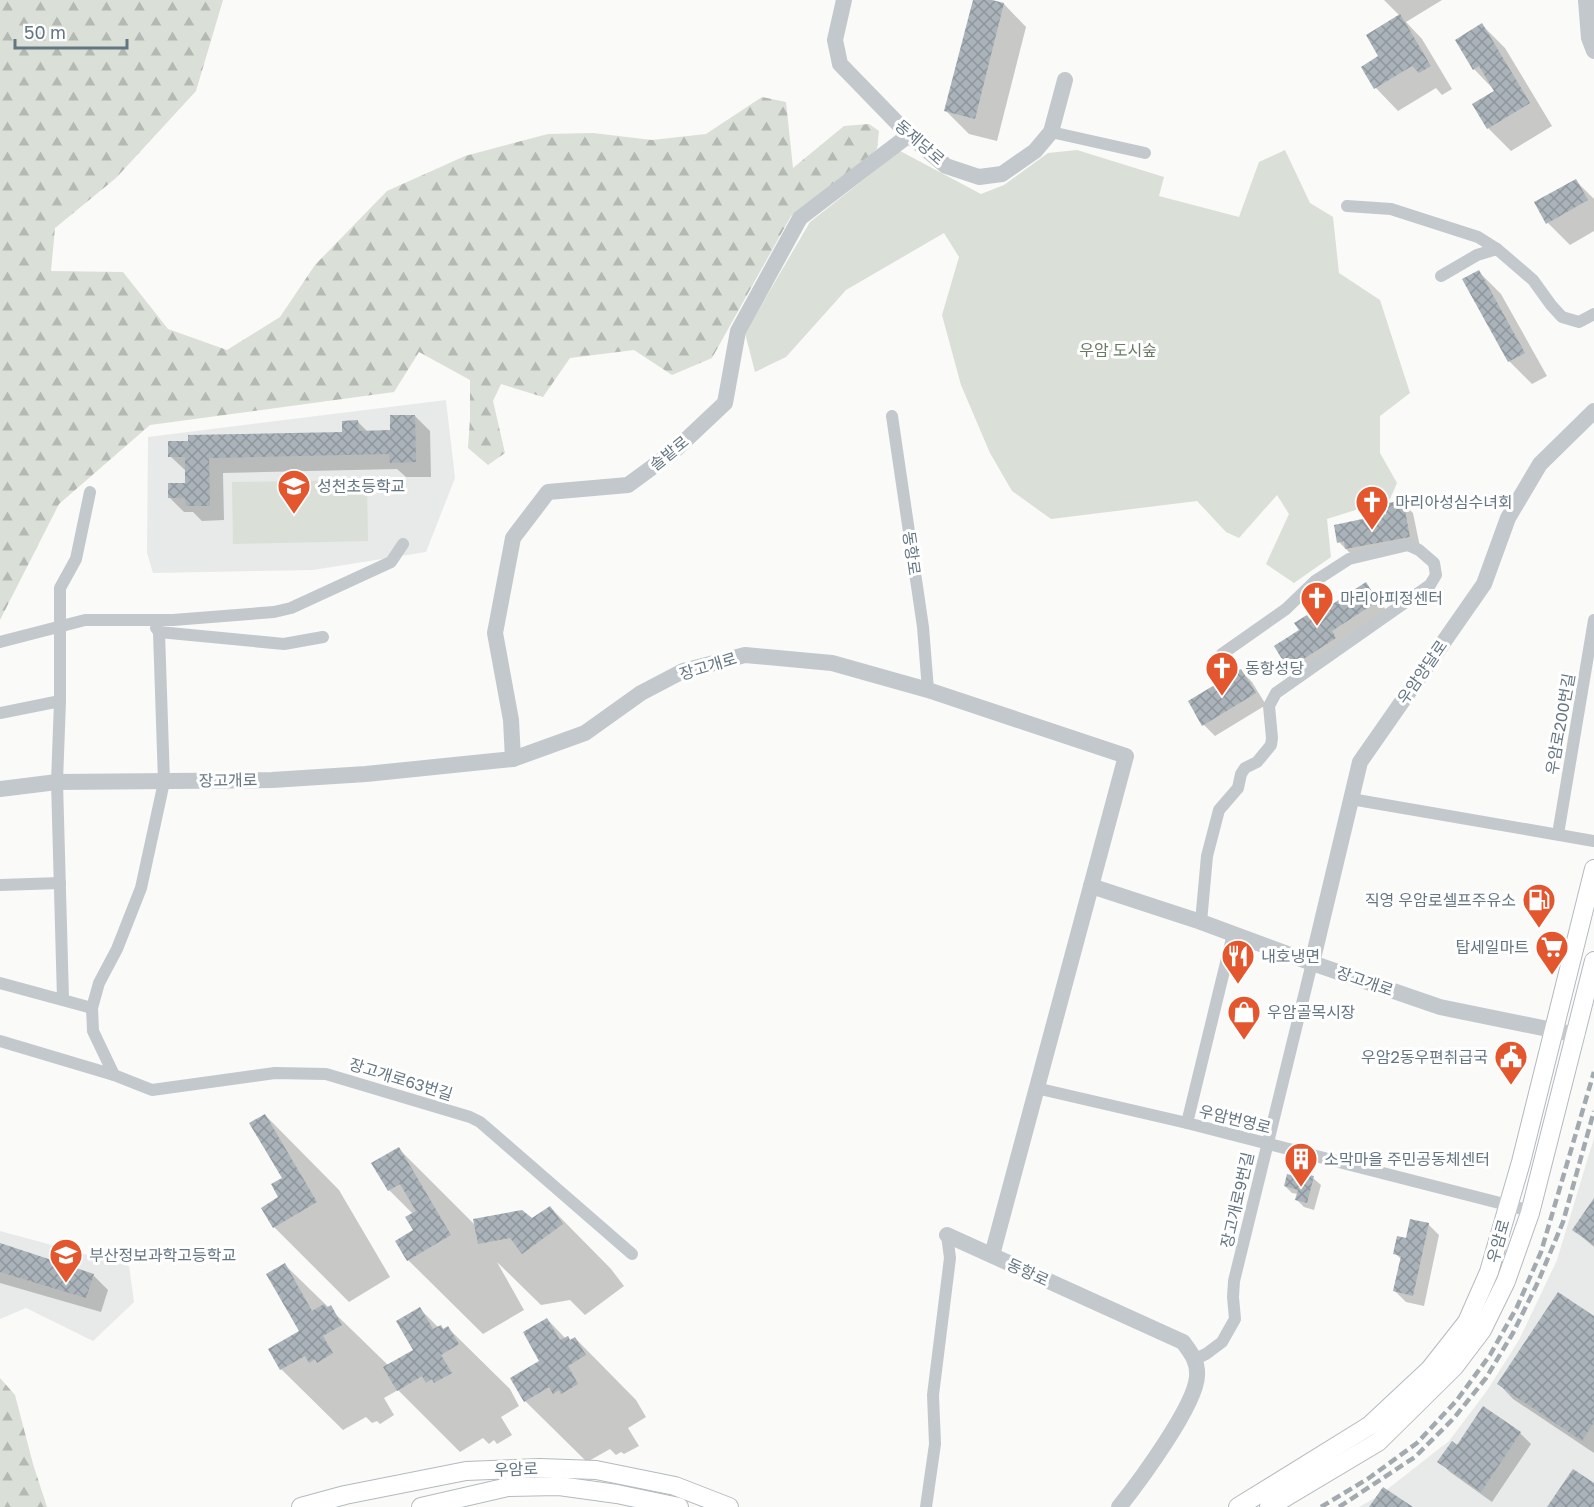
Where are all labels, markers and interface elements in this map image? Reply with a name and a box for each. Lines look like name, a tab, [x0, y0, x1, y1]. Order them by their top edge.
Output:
scale bar	[15, 12, 128, 50]
text: 50 m	[24, 21, 66, 43]
street label: 동제당로	[891, 115, 949, 169]
park label: 우암 도시숲	[1079, 340, 1157, 360]
street label: 솔밭로	[646, 431, 693, 475]
school or university icon: 성천초등학교	[276, 468, 312, 515]
place label: 성천초등학교	[317, 476, 405, 496]
church icon: 마리아성심수녀회	[1354, 484, 1390, 531]
place label: 마리아성심수녀회	[1395, 492, 1513, 512]
street label: 동항로	[899, 530, 925, 577]
church icon: 마리아피정센터	[1299, 580, 1335, 627]
place label: 마리아피정센터	[1340, 588, 1443, 608]
street label: 우암양달로	[1393, 636, 1451, 708]
street label: 장고개로	[677, 648, 739, 684]
church icon: 동항성당	[1204, 650, 1240, 697]
place label: 동항성당	[1245, 658, 1304, 678]
street label: 우암로200번길	[1541, 672, 1579, 776]
street label: 장고개로	[198, 769, 258, 791]
fuel station icon: 직영 우암로셀프주유소	[1521, 882, 1557, 929]
place label: 직영 우암로셀프주유소	[1365, 890, 1516, 910]
supermarket icon: 탑세일마트	[1534, 929, 1570, 976]
place label: 탑세일마트	[1455, 937, 1529, 957]
restaurant icon: 내호냉면	[1220, 938, 1256, 985]
place label: 내호냉면	[1261, 946, 1320, 966]
street label: 장고개로	[1334, 962, 1396, 1000]
shop icon: 우암골목시장	[1226, 994, 1262, 1041]
place label: 우암골목시장	[1267, 1002, 1356, 1022]
public building icon: 우암2동우편취급국	[1493, 1039, 1529, 1086]
place label: 우암2동우편취급국	[1361, 1047, 1488, 1067]
street label: 장고개로63번길	[347, 1054, 455, 1104]
street label: 우암번영로	[1197, 1100, 1273, 1138]
building icon: 소막마을 주민공동체센터	[1283, 1141, 1319, 1188]
place label: 소막마을 주민공동체센터	[1324, 1149, 1490, 1169]
street label: 장고개로9번길	[1216, 1150, 1258, 1250]
street label: 우암로	[1482, 1217, 1514, 1265]
school or university icon: 부산정보과학고등학교	[48, 1237, 84, 1284]
place label: 부산정보과학고등학교	[89, 1245, 236, 1265]
street label: 동항로	[1004, 1254, 1052, 1290]
street label: 우암로	[494, 1458, 539, 1480]

